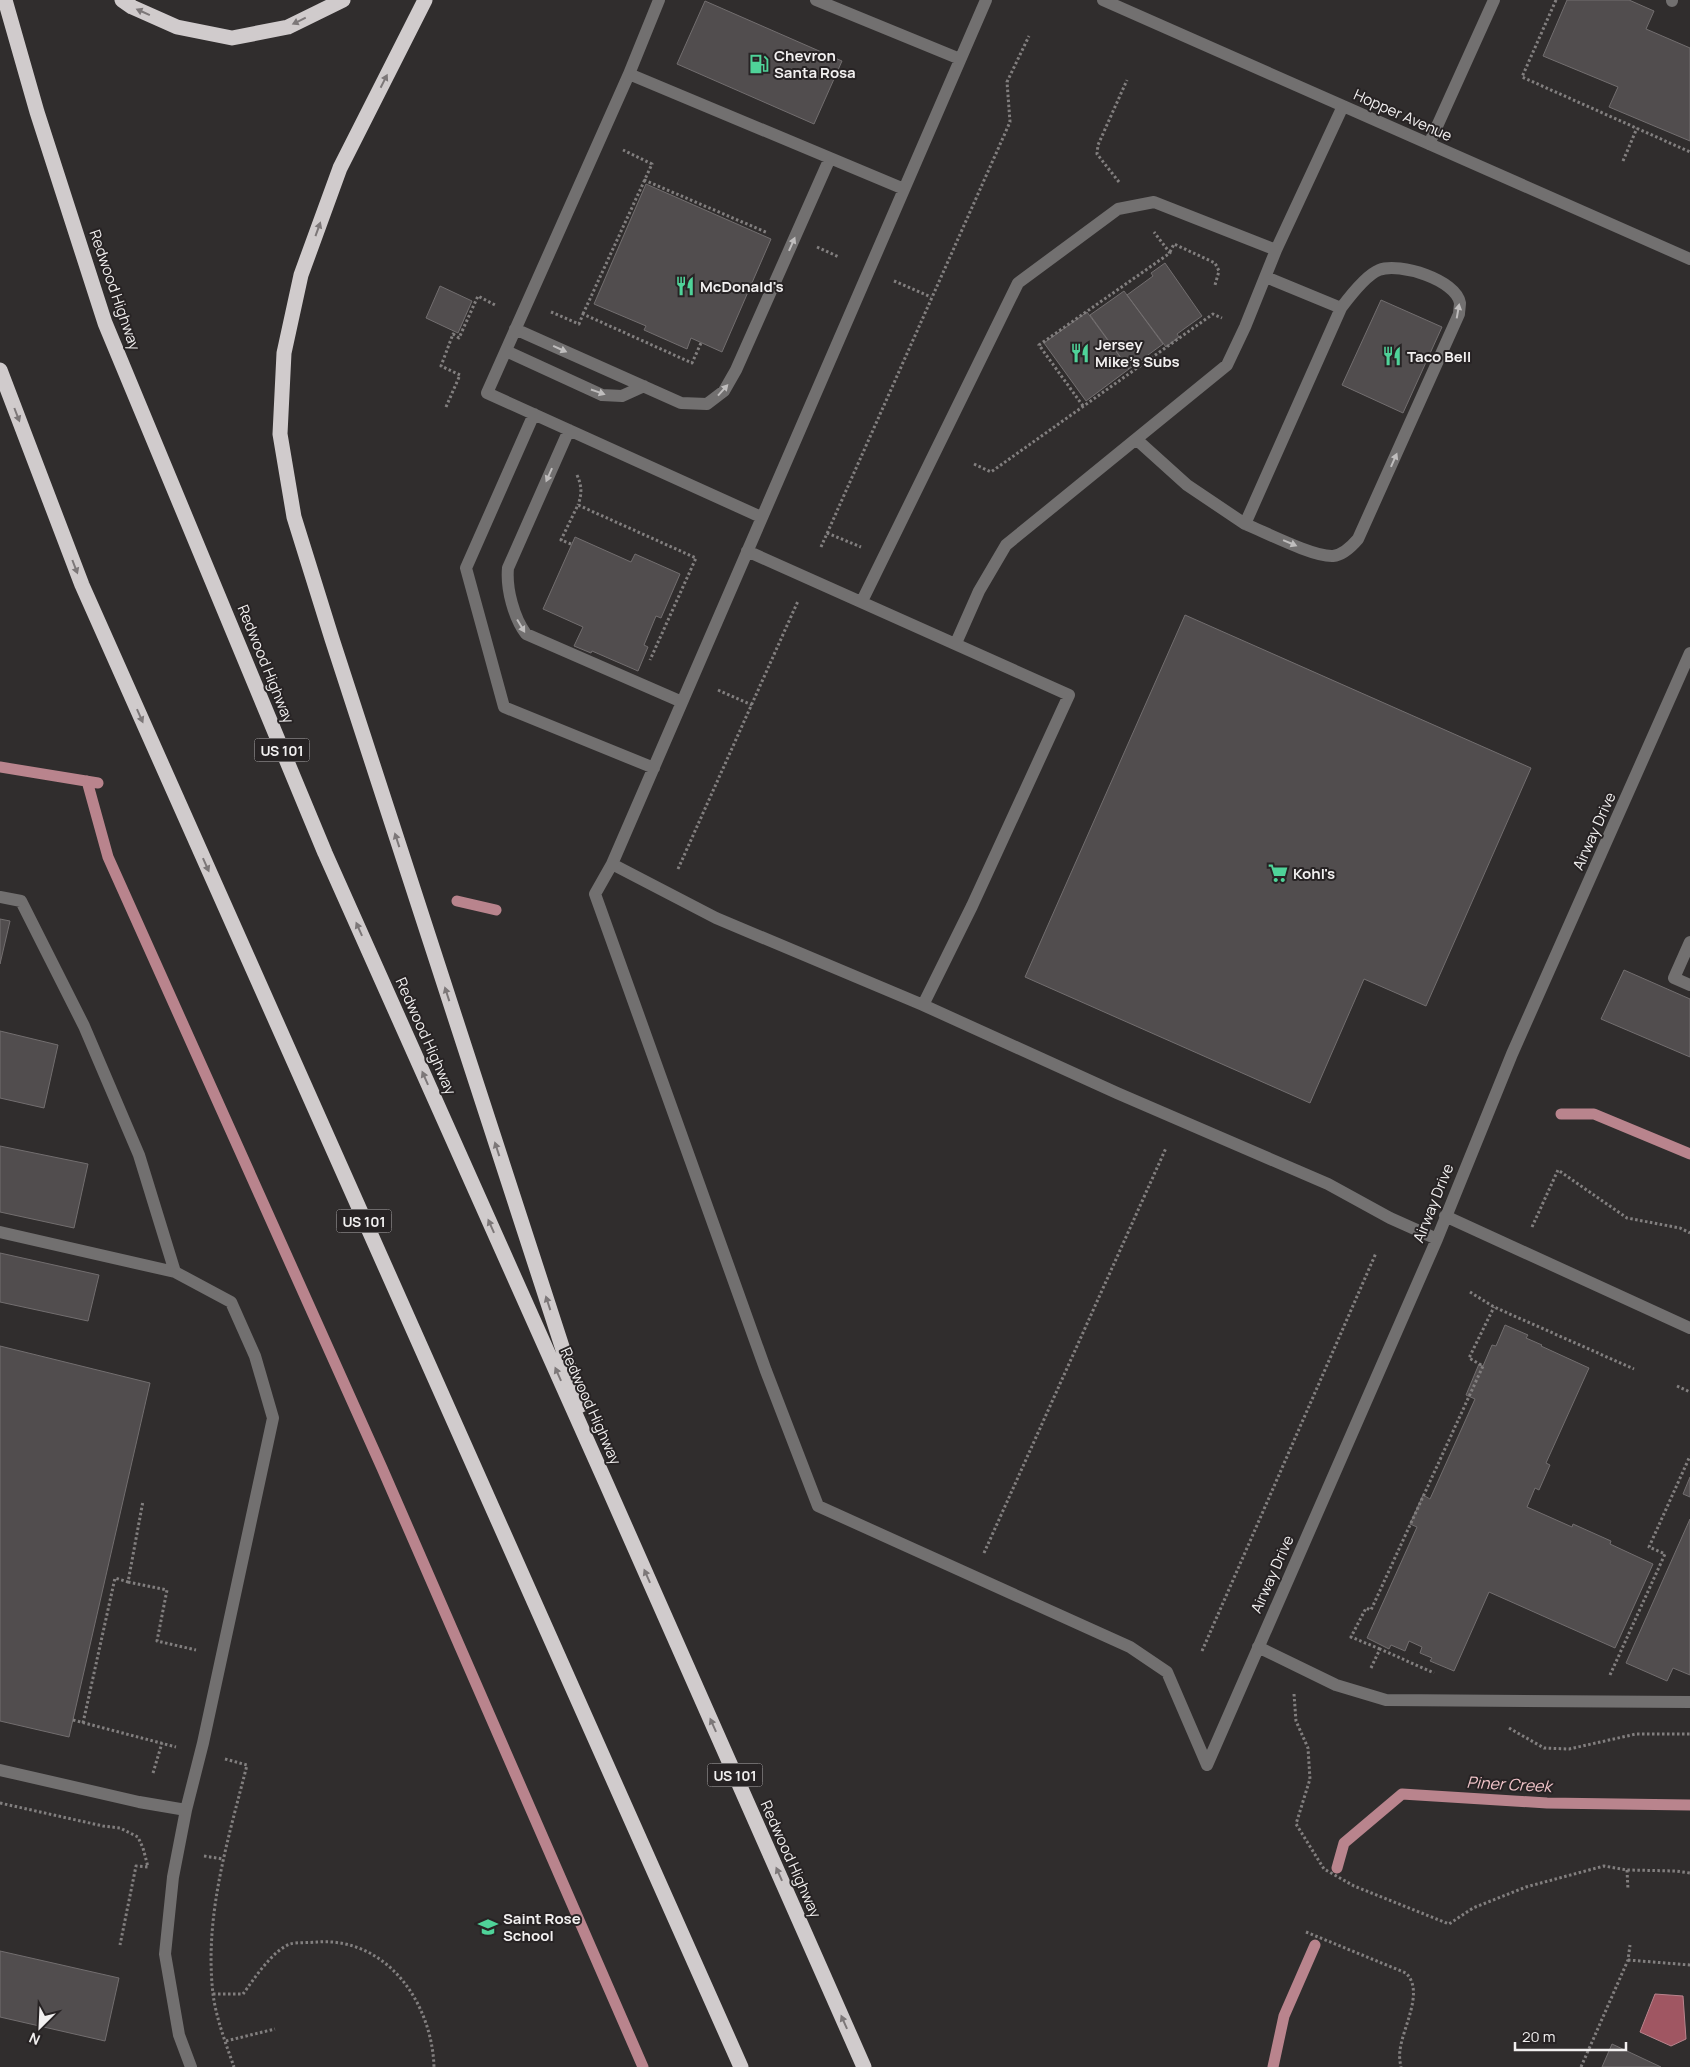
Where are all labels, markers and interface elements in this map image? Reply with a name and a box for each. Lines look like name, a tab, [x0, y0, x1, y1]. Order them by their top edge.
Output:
one-way arrow	[136, 8, 150, 16]
one-way arrow	[292, 18, 306, 26]
place label: Chevron Santa Rosa	[774, 45, 856, 83]
fuel station icon: Chevron Santa Rosa	[748, 53, 770, 75]
one-way arrow	[380, 74, 388, 88]
street label: Hopper Avenue	[1351, 84, 1456, 146]
one-way arrow	[314, 221, 322, 236]
street label: Redwood Highway	[85, 227, 146, 353]
one-way arrow	[789, 237, 797, 251]
restaurant icon: McDonald's	[674, 275, 696, 297]
place label: McDonald's	[700, 276, 784, 297]
one-way arrow	[1455, 302, 1463, 318]
place label: Jersey Mike's Subs	[1095, 334, 1180, 372]
restaurant icon: Jersey Mike's Subs	[1069, 342, 1091, 364]
one-way arrow	[553, 345, 567, 353]
restaurant icon: Taco Bell	[1381, 345, 1403, 367]
place label: Taco Bell	[1407, 346, 1471, 367]
one-way arrow	[717, 384, 728, 396]
one-way arrow	[591, 389, 606, 397]
one-way arrow	[13, 408, 21, 423]
one-way arrow	[1390, 453, 1398, 467]
one-way arrow	[545, 468, 553, 482]
one-way arrow	[1283, 539, 1298, 547]
one-way arrow	[71, 560, 79, 575]
street label: Redwood Highway	[233, 601, 299, 727]
one-way arrow	[517, 618, 525, 633]
one-way arrow	[137, 709, 145, 723]
road number: US 101	[254, 738, 310, 762]
street label: Airway Drive	[1567, 788, 1621, 873]
one-way arrow	[392, 832, 400, 847]
one-way arrow	[202, 858, 210, 872]
supermarket icon: Kohl's	[1267, 862, 1289, 884]
place label: Kohl's	[1293, 863, 1335, 884]
one-way arrow	[355, 922, 363, 936]
street label: Redwood Highway	[391, 974, 461, 1098]
one-way arrow	[443, 987, 450, 1002]
one-way arrow	[421, 1071, 429, 1085]
one-way arrow	[493, 1141, 501, 1156]
street label: Airway Drive	[1408, 1160, 1458, 1246]
road number: US 101	[336, 1210, 392, 1232]
one-way arrow	[487, 1219, 495, 1233]
one-way arrow	[543, 1296, 551, 1311]
street label: Redwood Highway	[556, 1344, 626, 1468]
one-way arrow	[553, 1367, 561, 1381]
street label: Airway Drive	[1245, 1531, 1299, 1616]
one-way arrow	[643, 1569, 651, 1583]
one-way arrow	[709, 1718, 717, 1732]
road number: US 101	[708, 1764, 762, 1786]
water label: Piner Creek	[1466, 1771, 1554, 1797]
street label: Redwood Highway	[756, 1797, 826, 1921]
one-way arrow	[774, 1867, 782, 1881]
place label: Saint Rose School	[503, 1908, 581, 1946]
school or university icon: Saint Rose School	[477, 1916, 499, 1938]
north arrow	[15, 2002, 65, 2052]
one-way arrow	[840, 2015, 848, 2029]
scale bar	[1515, 2020, 1626, 2052]
text: 20 m	[1522, 2026, 1555, 2047]
text: N	[26, 2029, 43, 2050]

